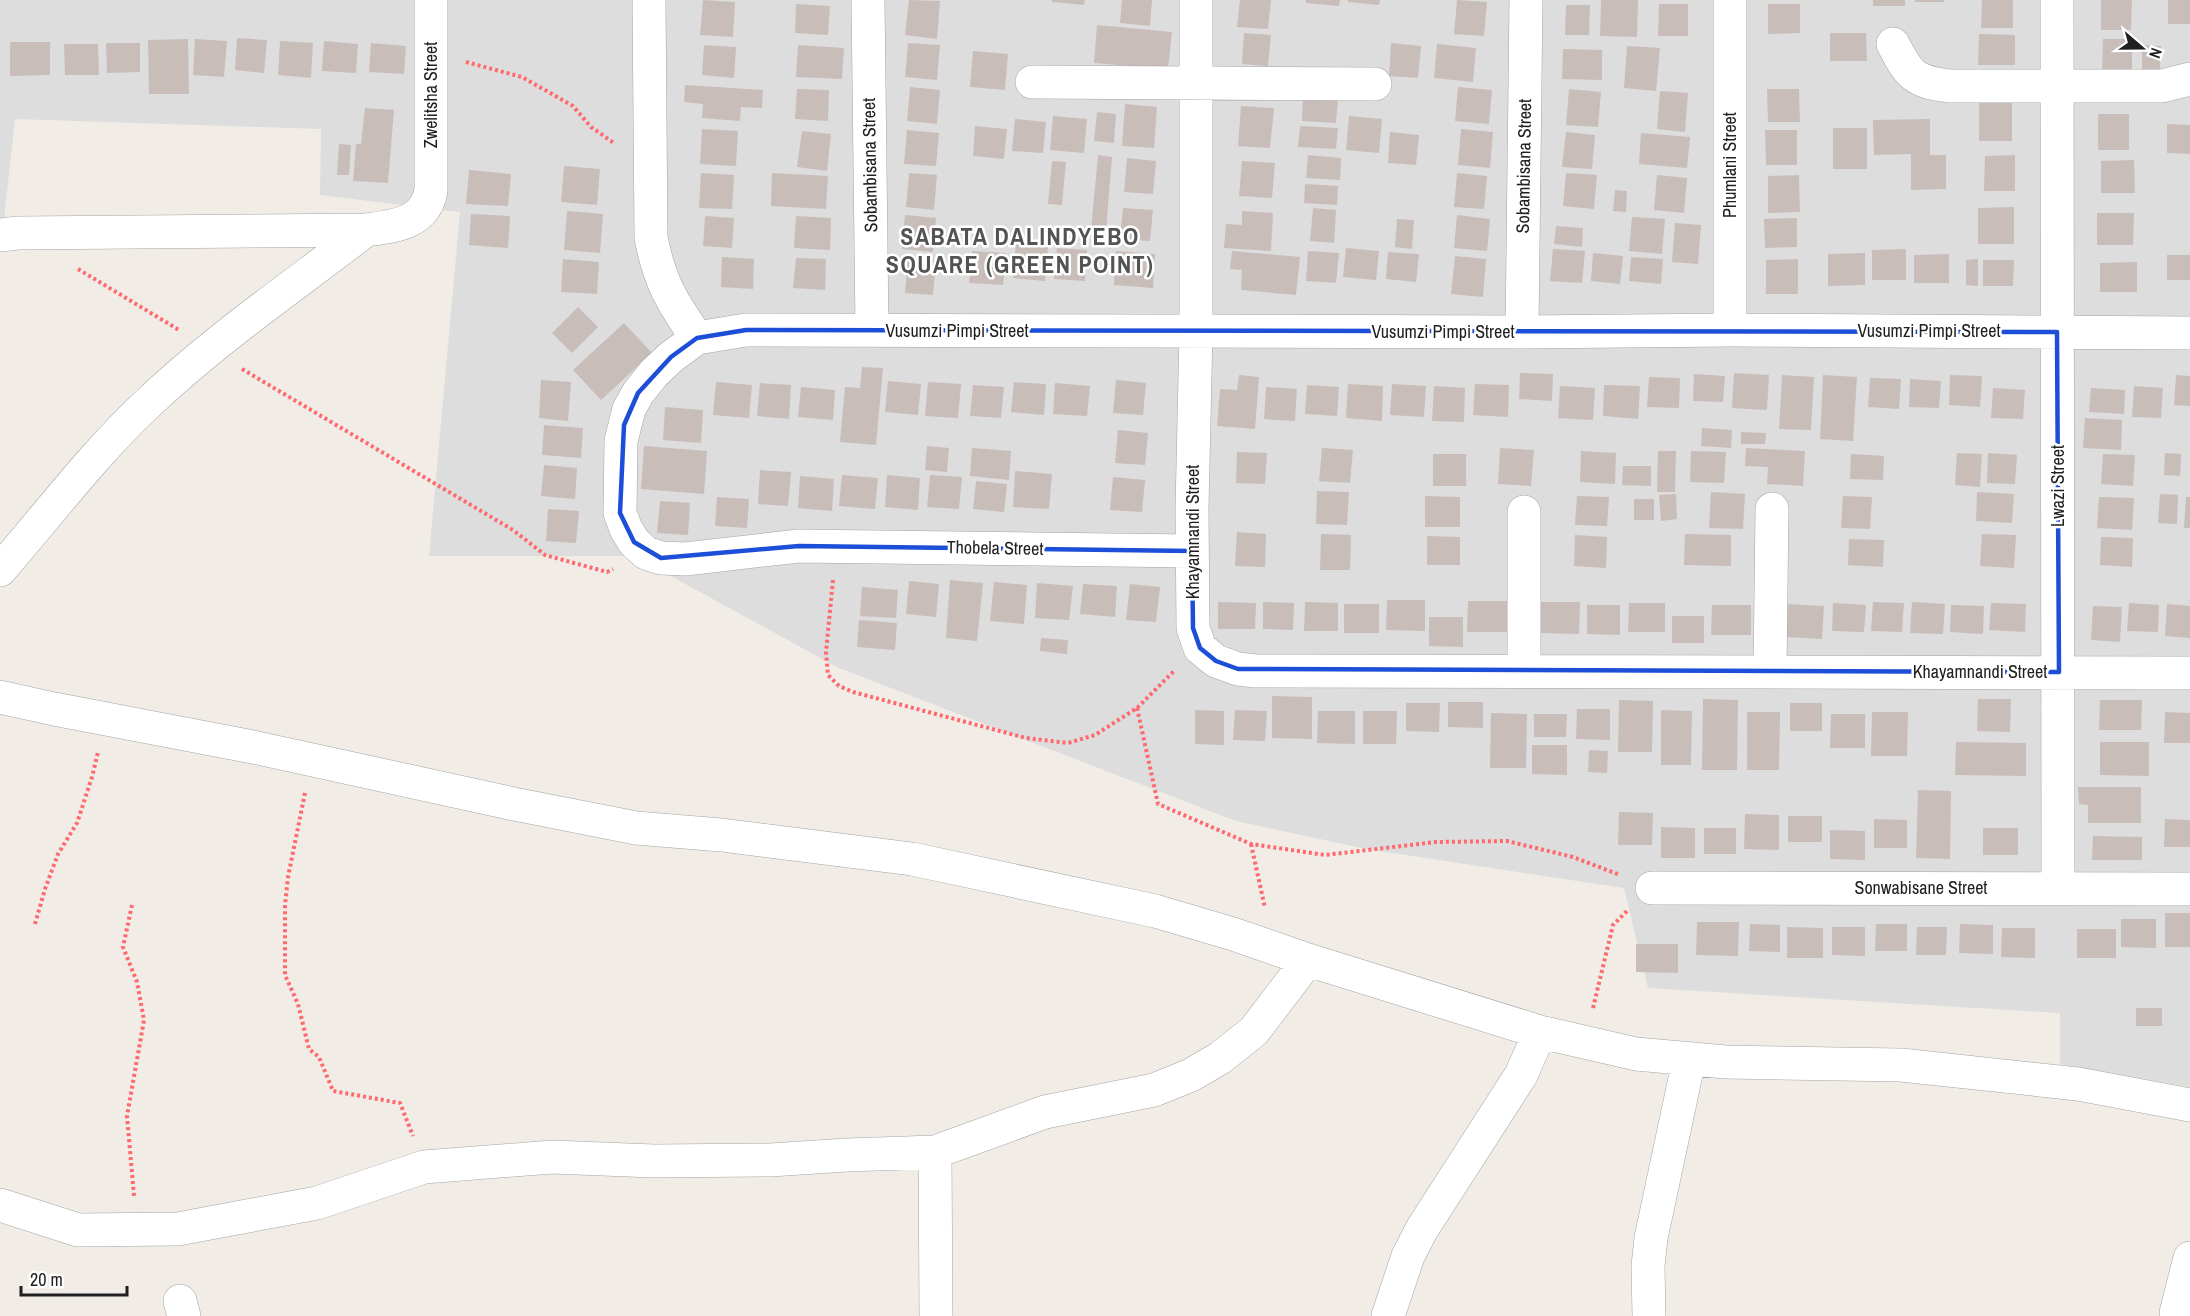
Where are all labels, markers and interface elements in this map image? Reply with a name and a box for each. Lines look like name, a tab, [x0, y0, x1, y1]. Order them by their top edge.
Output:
north arrow	[2112, 18, 2172, 78]
street label: Zwelitsha Street	[418, 42, 443, 148]
text: N	[2144, 45, 2168, 61]
street label: Sobambisana Street	[856, 98, 883, 233]
street label: Sobambisana Street	[1510, 98, 1537, 233]
street label: Phumlani Street	[1717, 112, 1742, 218]
district label: SABATA DALINDYEBO SQUARE (GREEN POINT)	[886, 220, 1154, 280]
street label: Vusumzi Pimpi Street	[885, 318, 1029, 343]
street label: Vusumzi Pimpi Street	[1857, 318, 2001, 343]
street label: Vusumzi Pimpi Street	[1371, 319, 1515, 344]
street label: Lwazi Street	[2045, 445, 2070, 527]
street label: Khayamnandi Street	[1180, 465, 1205, 599]
street label: Thobela Street	[946, 534, 1044, 561]
street label: Khayamnandi Street	[1913, 659, 2047, 684]
street label: Sonwabisane Street	[1855, 875, 1987, 900]
scale bar	[21, 1259, 128, 1297]
text: 20 m	[30, 1267, 63, 1292]

